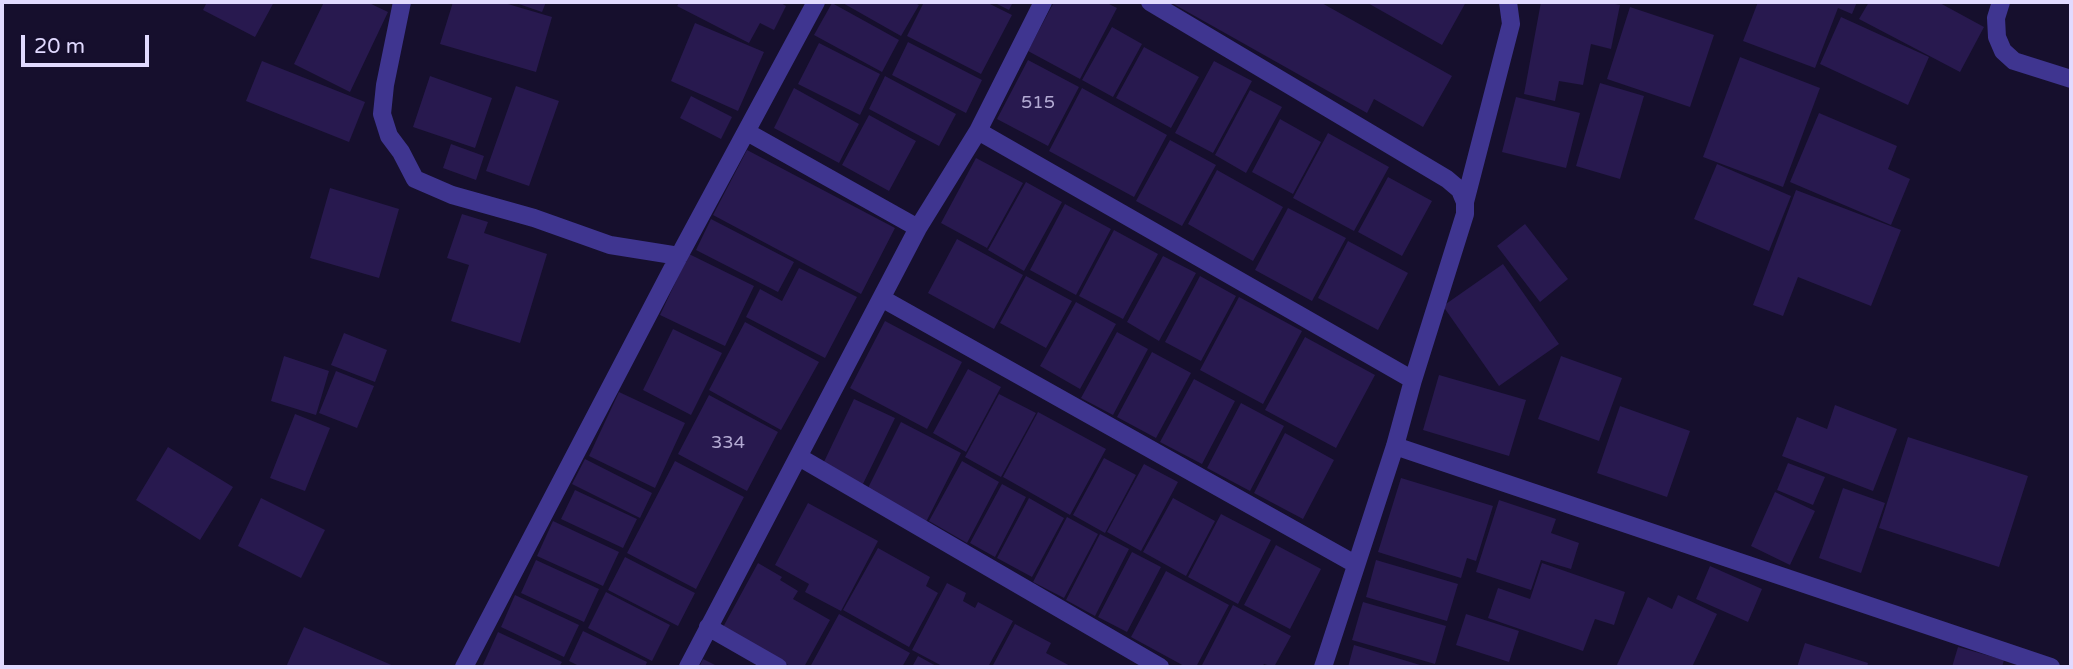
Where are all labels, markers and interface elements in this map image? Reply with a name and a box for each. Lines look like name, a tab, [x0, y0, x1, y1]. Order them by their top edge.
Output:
scale bar	[24, 21, 152, 65]
text: 20 m	[34, 34, 85, 59]
house number: 515	[1021, 92, 1055, 114]
house number: 334	[711, 432, 745, 454]

